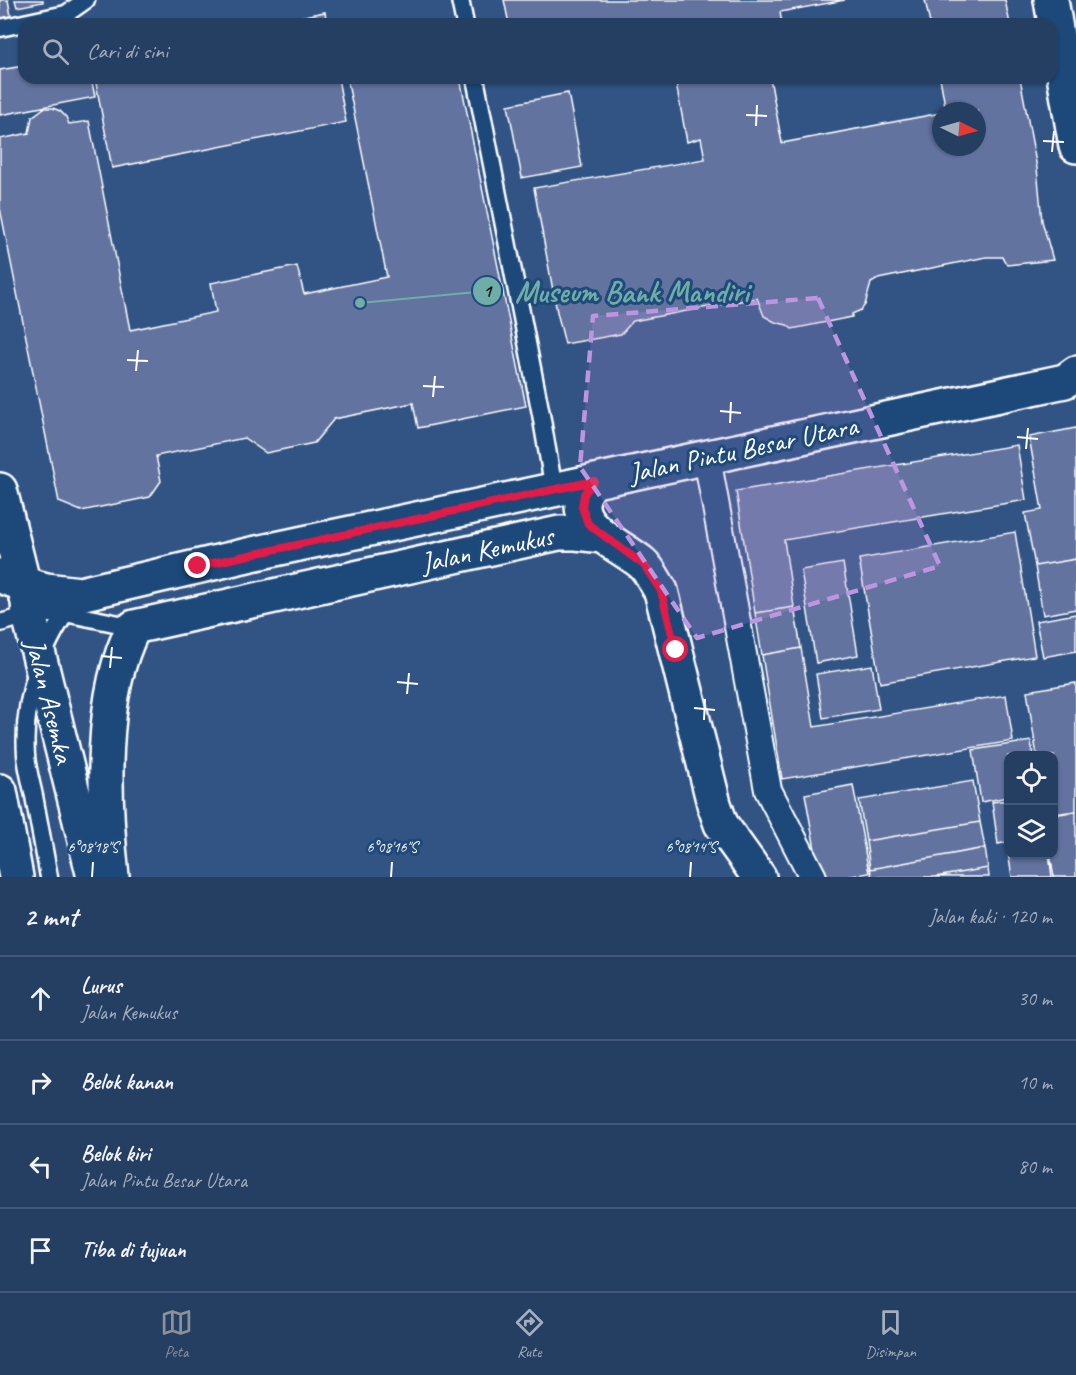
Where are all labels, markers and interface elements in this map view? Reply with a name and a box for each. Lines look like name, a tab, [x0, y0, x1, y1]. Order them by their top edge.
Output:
search box	[18, 18, 1058, 84]
icon: search	[39, 35, 72, 68]
text: Cari di sini	[87, 37, 168, 65]
north arrow	[932, 102, 986, 156]
callout: Museum Bank Mandiri	[472, 267, 761, 315]
text: Museum Bank Mandiri	[515, 273, 753, 311]
text: 1	[483, 280, 493, 302]
street label: Jalan Pintu Besar Utara	[624, 407, 862, 491]
street label: Jalan Kemukus	[416, 517, 559, 581]
route end	[184, 552, 210, 578]
street label: Jalan Asemka	[17, 633, 83, 768]
route start	[662, 636, 688, 662]
map controls	[1004, 751, 1058, 859]
button: locate	[1004, 751, 1058, 805]
button: layers	[1004, 805, 1058, 859]
text: 6°08'18"S	[68, 838, 121, 857]
text: 6°08'16"S	[367, 838, 420, 857]
text: 6°08'14"S	[666, 838, 719, 857]
text: 2 mnt	[24, 900, 77, 933]
text: Jalan kaki · 120 m	[929, 904, 1052, 929]
text: Lurus	[81, 972, 121, 1000]
icon: ahead	[24, 982, 57, 1015]
text: 30 m	[1018, 986, 1052, 1011]
text: Jalan Kemukus	[81, 1000, 177, 1025]
icon: right	[24, 1066, 57, 1099]
text: Belok kanan	[81, 1068, 173, 1096]
text: 10 m	[1018, 1070, 1052, 1095]
text: Belok kiri	[81, 1140, 150, 1168]
icon: left	[24, 1150, 57, 1183]
text: 80 m	[1018, 1154, 1052, 1179]
text: Jalan Pintu Besar Utara	[81, 1168, 247, 1193]
icon: arrive	[24, 1234, 57, 1267]
text: Tiba di tujuan	[81, 1236, 186, 1264]
tab: Peta	[160, 1306, 193, 1362]
tab: Rute	[513, 1306, 546, 1362]
tab: Disimpan	[866, 1306, 916, 1362]

